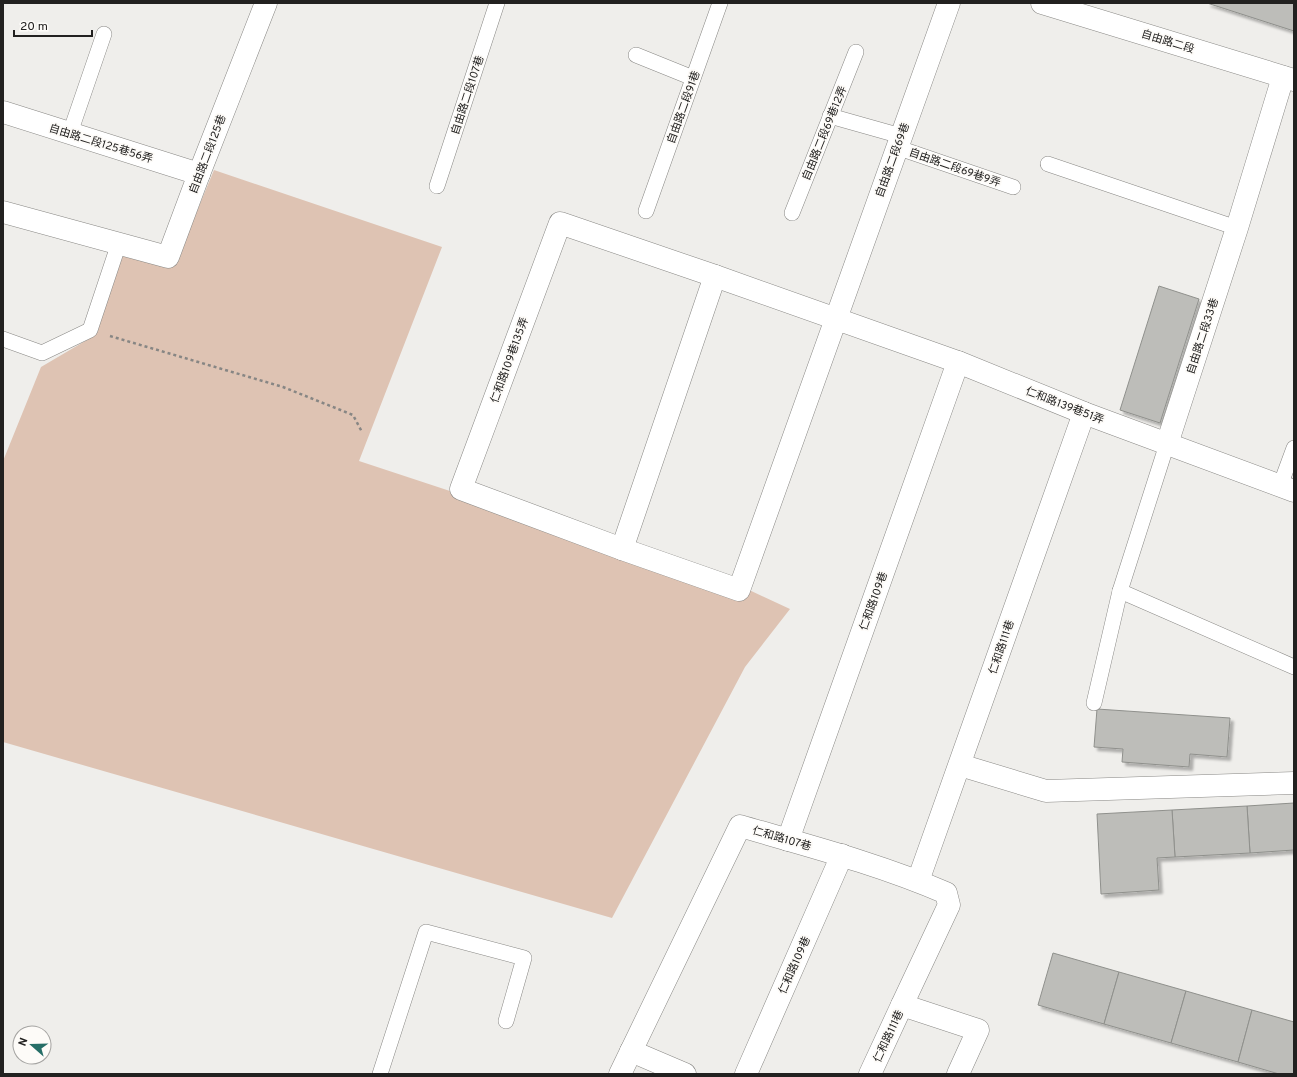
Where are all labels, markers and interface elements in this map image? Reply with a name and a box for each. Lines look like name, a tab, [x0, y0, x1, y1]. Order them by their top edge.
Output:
scale bar	[14, 12, 92, 38]
text: 20 m	[20, 19, 48, 35]
street label: 自由路二段	[1139, 27, 1196, 57]
street label: 自由路二段107巷	[449, 54, 487, 137]
street label: 自由路二段91巷	[664, 69, 704, 146]
street label: 自由路二段69巷12弄	[800, 84, 850, 183]
street label: 自由路二段125巷	[186, 113, 229, 196]
street label: 自由路二段125巷56弄	[47, 121, 154, 166]
street label: 自由路二段69巷	[873, 121, 913, 200]
street label: 自由路二段69巷9弄	[907, 146, 1002, 190]
street label: 自由路二段33巷	[1184, 296, 1222, 376]
street label: 仁和路109巷135弄	[488, 316, 532, 405]
street label: 仁和路139巷51弄	[1023, 385, 1106, 427]
street label: 仁和路109巷	[857, 570, 891, 633]
street label: 仁和路111巷	[986, 618, 1018, 676]
street label: 仁和路107巷	[751, 824, 813, 854]
street label: 仁和路109巷	[776, 934, 814, 996]
street label: 仁和路111巷	[871, 1008, 907, 1065]
north arrow	[12, 1025, 52, 1065]
text: N	[16, 1036, 31, 1048]

